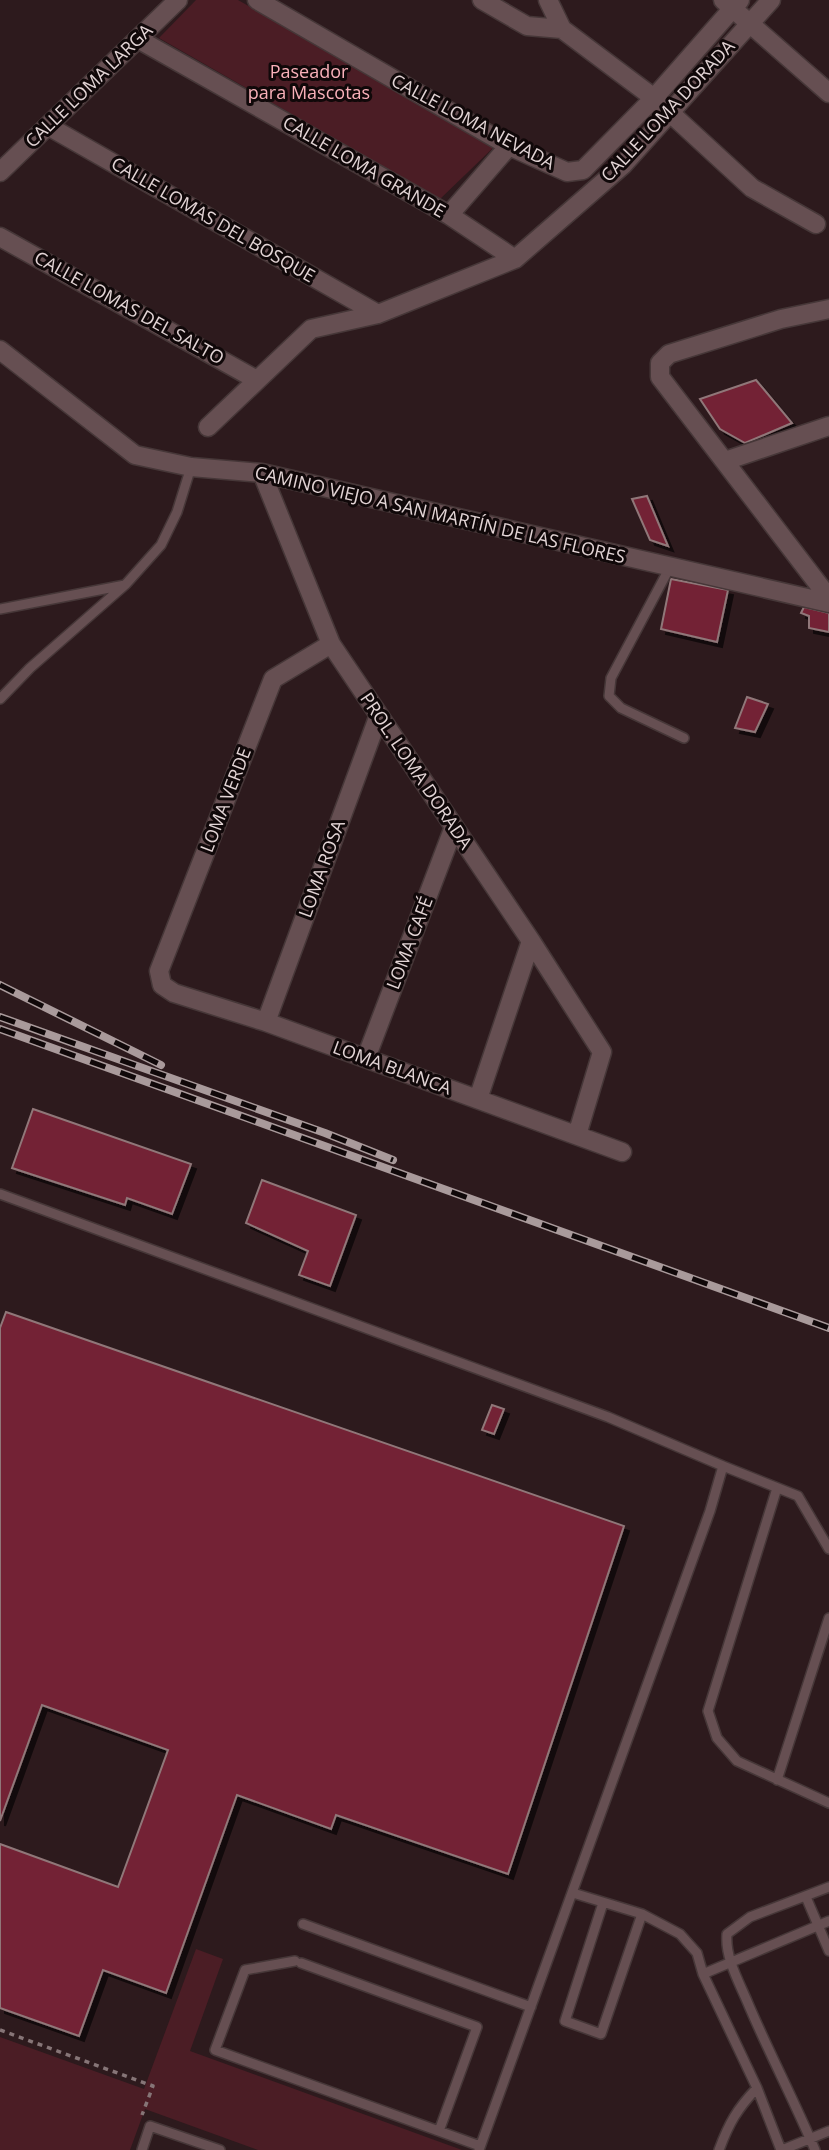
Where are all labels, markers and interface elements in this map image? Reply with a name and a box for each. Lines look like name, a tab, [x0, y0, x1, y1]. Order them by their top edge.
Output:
street label: CALLE LOMA LARGA	[19, 18, 158, 152]
street label: CALLE LOMA DORADA	[595, 34, 740, 186]
park label: Paseador para Mascotas	[248, 59, 370, 104]
street label: CALLE LOMA NEVADA	[388, 68, 560, 175]
street label: CALLE LOMA GRANDE	[279, 110, 450, 223]
street label: CALLE LOMAS DEL BOSQUE	[107, 151, 320, 287]
street label: CALLE LOMAS DEL SALTO	[30, 245, 229, 369]
street label: CAMINO VIEJO A SAN MARTÍN DE LAS FLORES	[253, 460, 628, 568]
street label: PROL. LOMA DORADA	[355, 687, 479, 854]
street label: LOMA VERDE	[194, 744, 256, 856]
street label: LOMA ROSA	[292, 816, 350, 921]
street label: LOMA CAFÉ	[380, 893, 438, 993]
street label: LOMA BLANCA	[330, 1035, 455, 1100]

